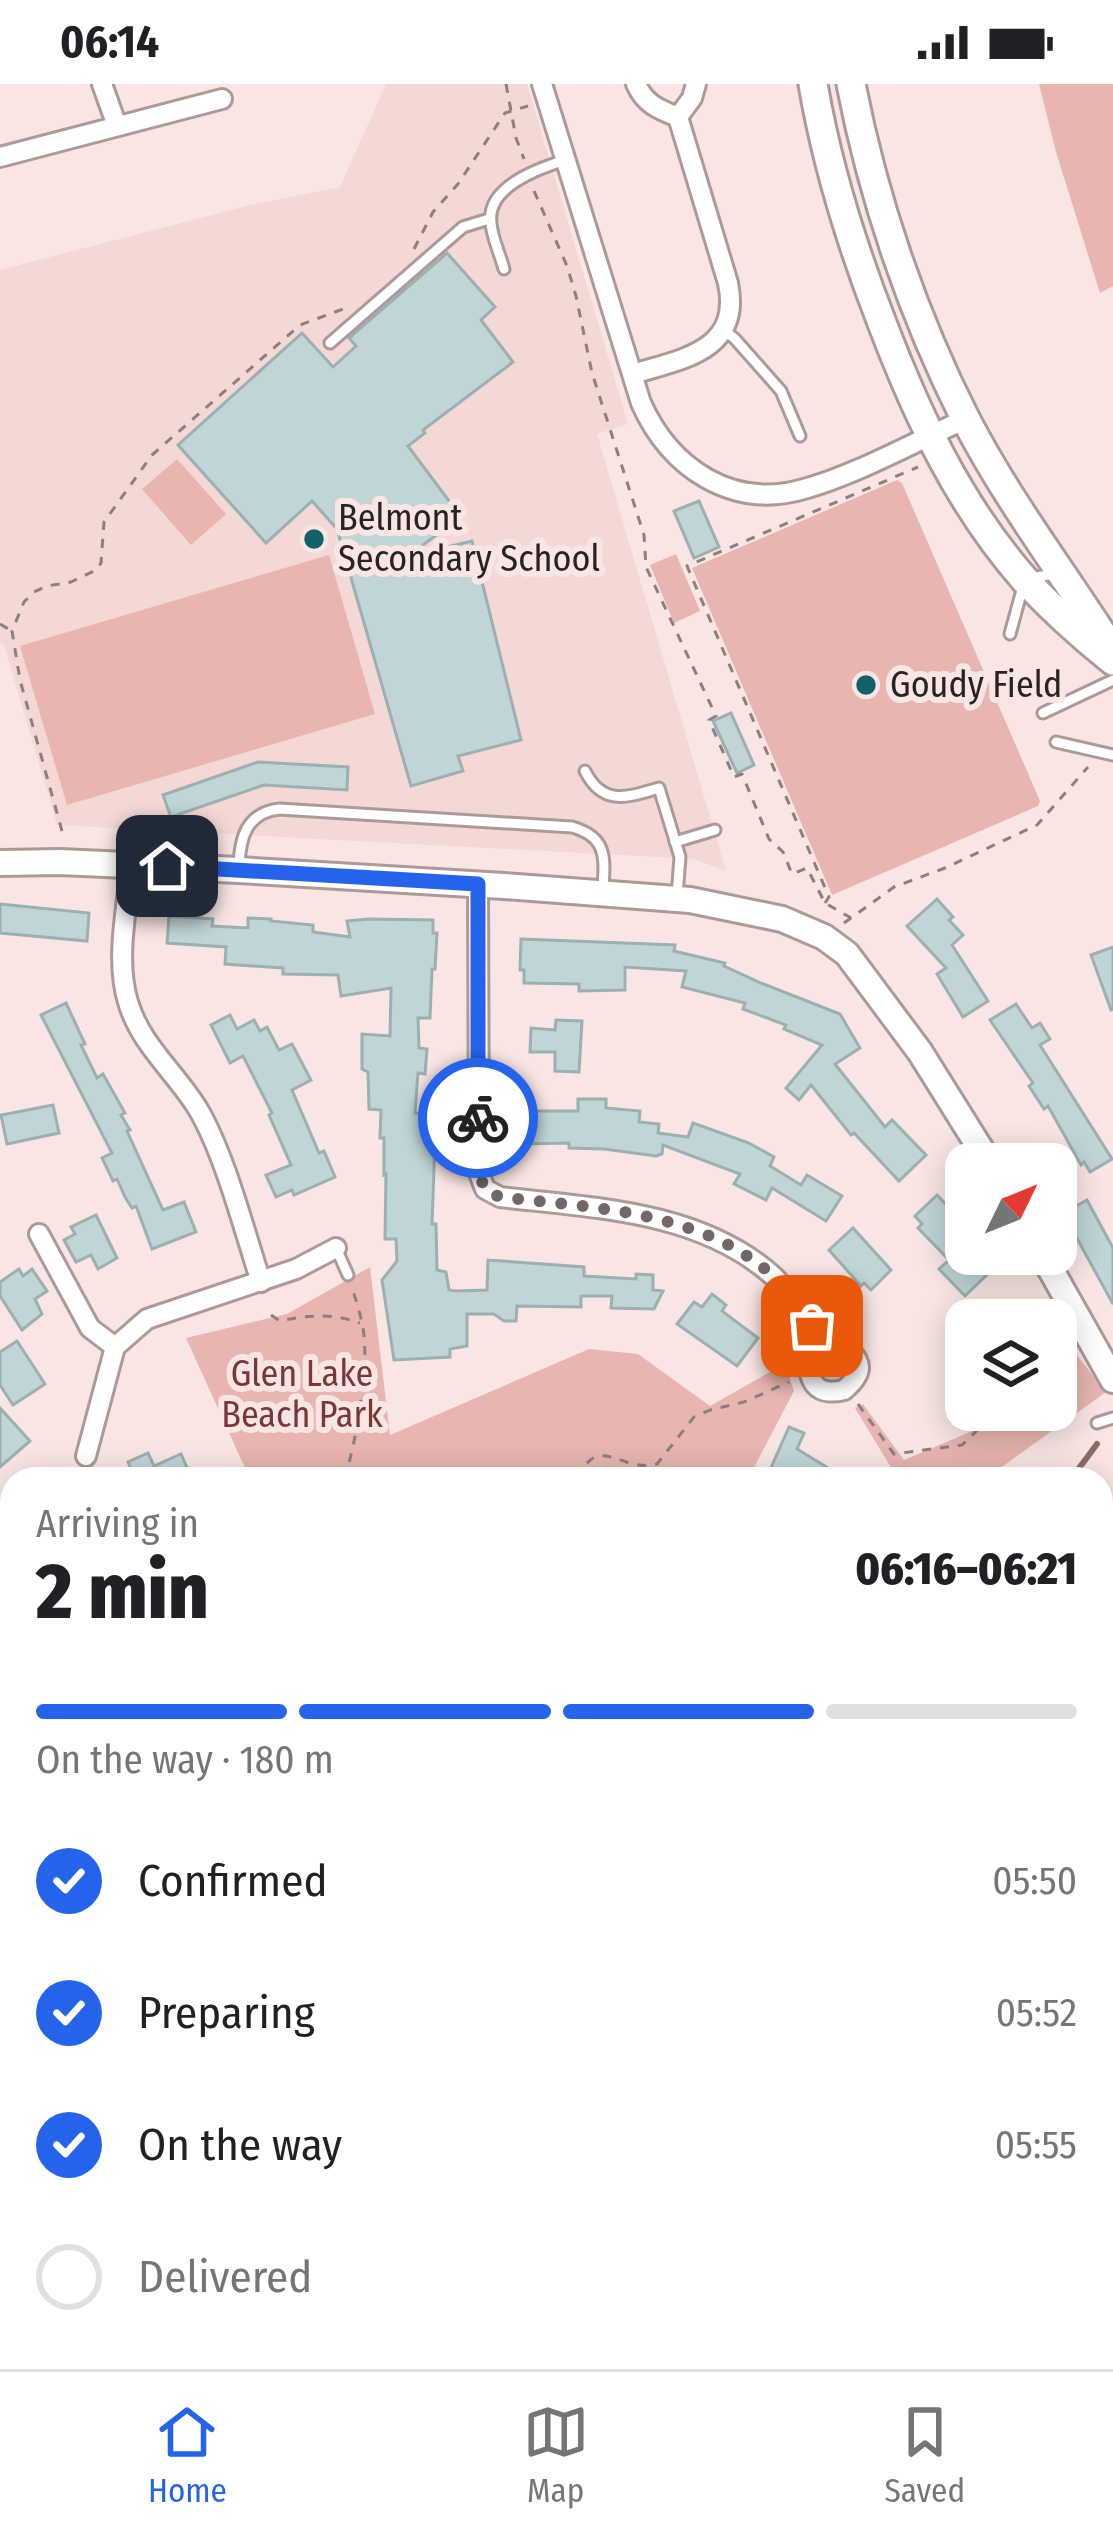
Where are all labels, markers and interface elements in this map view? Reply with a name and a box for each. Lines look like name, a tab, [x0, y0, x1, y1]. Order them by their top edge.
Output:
text: 06:14	[60, 15, 159, 69]
place label: Belmont Secondary School	[338, 496, 600, 581]
marker: Belmont Secondary School	[301, 526, 327, 552]
place label: Goudy Field	[890, 663, 1062, 707]
marker: Goudy Field	[853, 672, 879, 698]
pin	[116, 815, 218, 917]
icon: home	[134, 833, 200, 899]
courier	[418, 1058, 538, 1178]
icon: bike	[445, 1085, 511, 1151]
north arrow	[945, 1143, 1077, 1275]
map controls	[945, 1143, 1077, 1431]
pin	[761, 1275, 863, 1377]
icon: bag	[779, 1293, 845, 1359]
button: layers	[945, 1299, 1077, 1431]
park label: Glen Lake Beach Park	[221, 1352, 383, 1437]
text: Arriving in	[36, 1501, 199, 1547]
text: 06:16–06:21	[855, 1542, 1077, 1596]
text: 2 min	[36, 1545, 209, 1639]
text: On the way · 180 m	[36, 1737, 334, 1783]
icon: check	[36, 1848, 102, 1914]
text: Confirmed	[138, 1854, 328, 1908]
text: 05:50	[992, 1858, 1077, 1904]
icon: check	[36, 1980, 102, 2046]
text: Preparing	[138, 1986, 315, 2040]
text: 05:52	[996, 1990, 1077, 2036]
icon: check	[36, 2112, 102, 2178]
text: On the way	[138, 2118, 342, 2172]
text: 05:55	[995, 2122, 1077, 2168]
text: Delivered	[138, 2250, 312, 2304]
tab: Home	[148, 2399, 227, 2511]
tab: Map	[523, 2399, 589, 2511]
tab: Saved	[885, 2399, 965, 2511]

